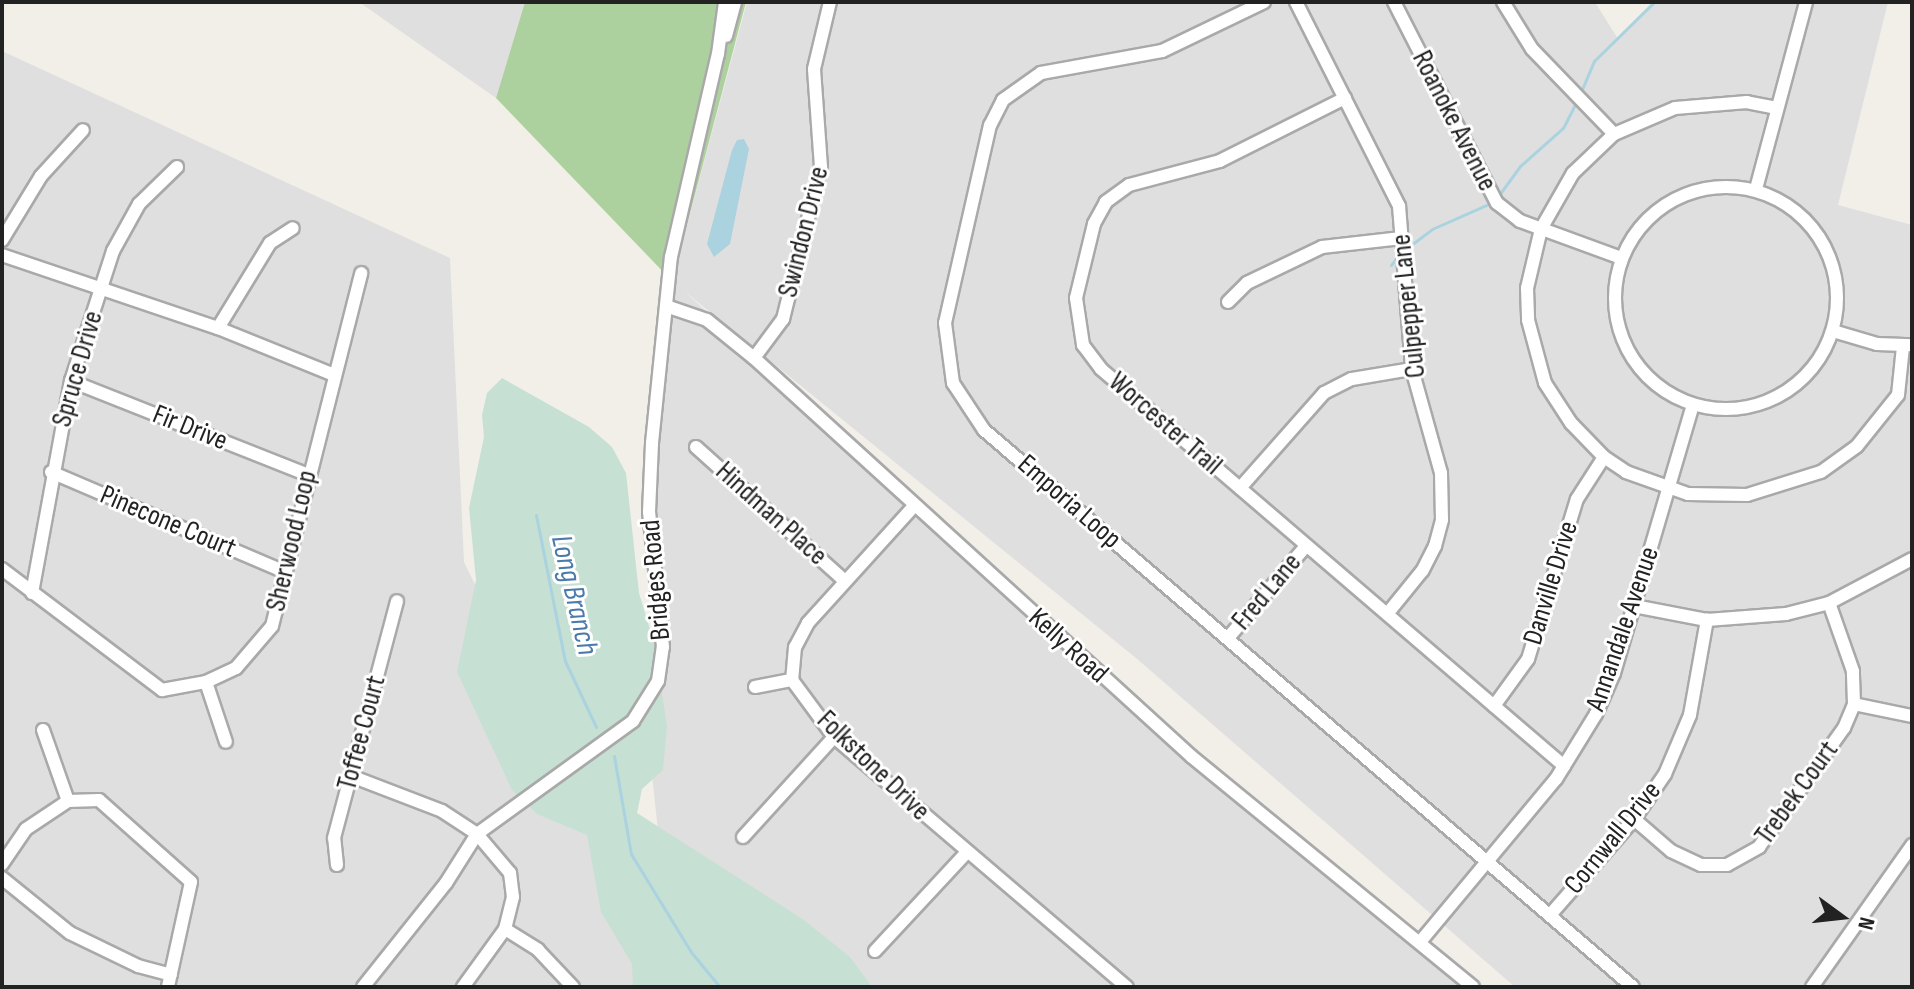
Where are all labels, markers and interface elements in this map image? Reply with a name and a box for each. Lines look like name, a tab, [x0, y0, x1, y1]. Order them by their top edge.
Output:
street label: Roanoke Avenue	[1404, 45, 1504, 197]
street label: Swindon Drive	[772, 163, 836, 301]
street label: Culpepper Lane	[1385, 232, 1433, 380]
street label: Spruce Drive	[45, 307, 111, 431]
street label: Worcester Trail	[1101, 366, 1229, 482]
street label: Fir Drive	[148, 398, 232, 458]
street label: Emporia Loop	[1010, 448, 1128, 556]
street label: Hindman Place	[708, 455, 834, 573]
street label: Sherwood Loop	[259, 467, 325, 615]
street label: Pinecone Court	[95, 478, 241, 566]
street label: Danville Drive	[1516, 517, 1586, 649]
street label: Bridges Road	[634, 518, 678, 642]
water label: Long Branch	[543, 531, 605, 659]
street label: Annandale Avenue	[1579, 543, 1667, 715]
street label: Fred Lane	[1225, 547, 1309, 637]
street label: Kelly Road	[1021, 601, 1115, 691]
street label: Toffee Court	[331, 672, 393, 794]
street label: Folkstone Drive	[810, 704, 936, 828]
street label: Trebek Court	[1748, 735, 1846, 851]
street label: Cornwall Drive	[1558, 775, 1668, 901]
north arrow	[1802, 877, 1882, 957]
text: N	[1851, 914, 1880, 933]

